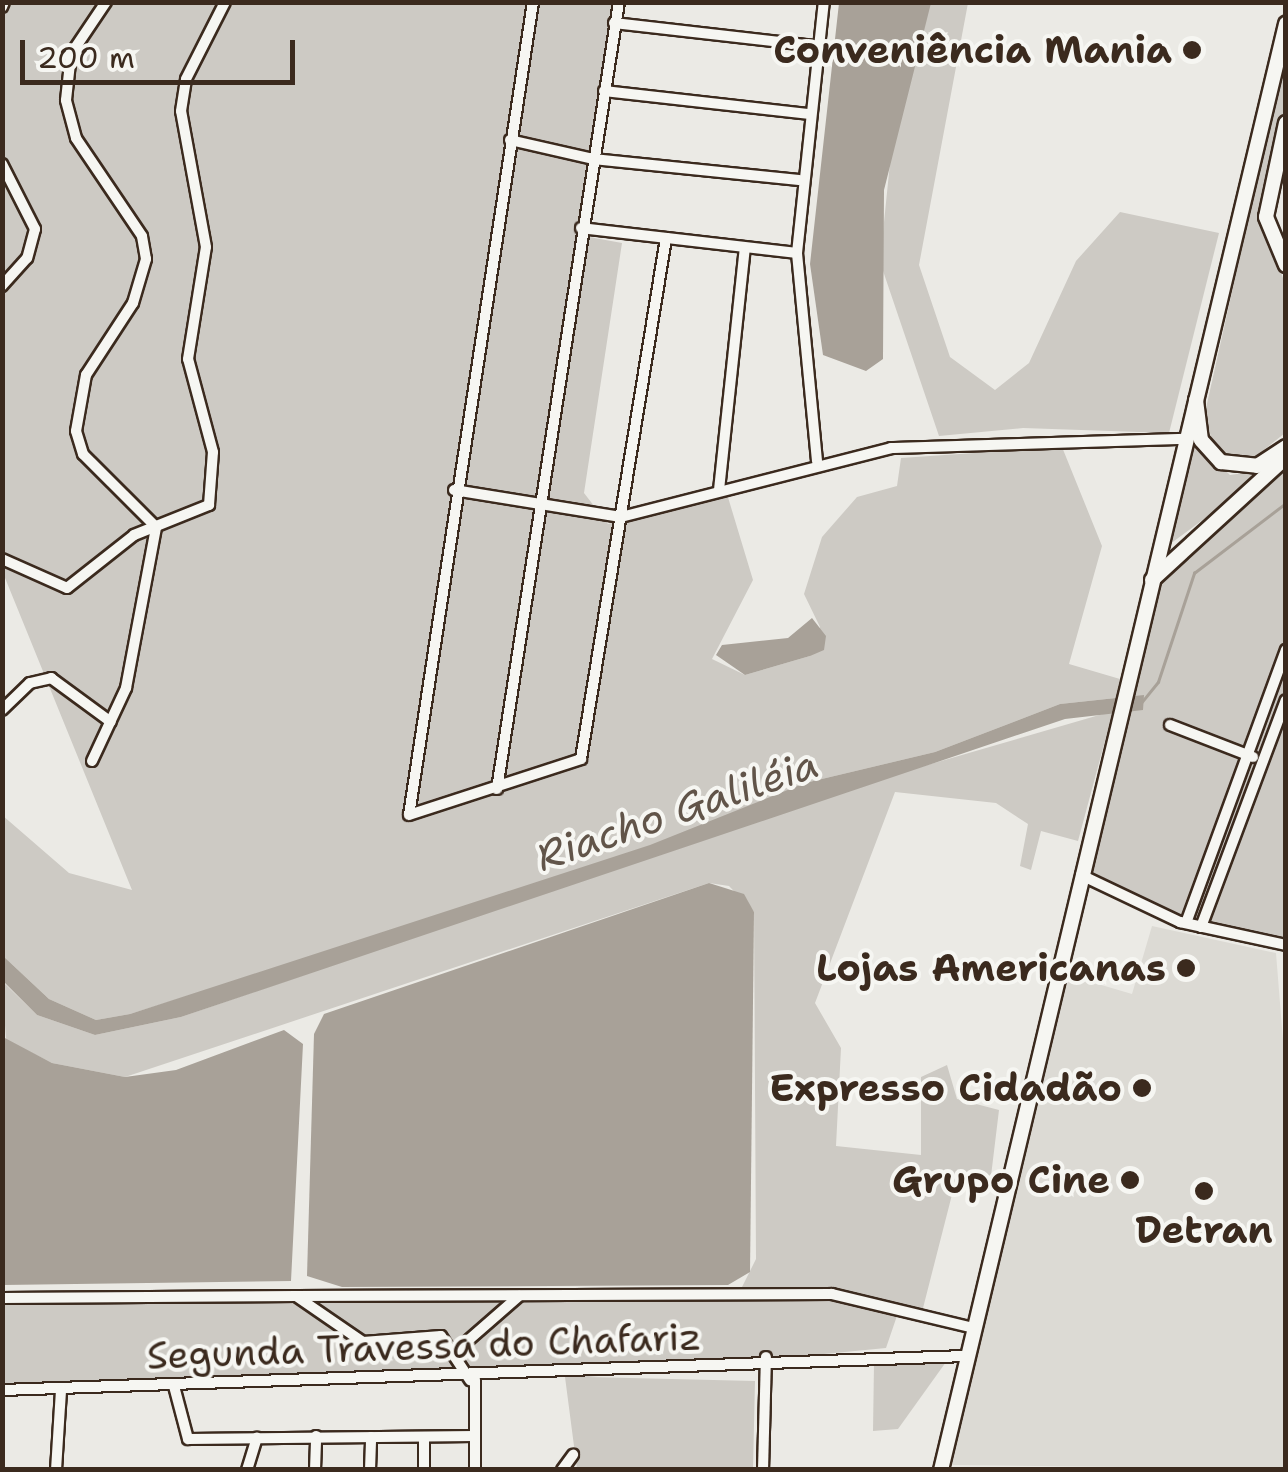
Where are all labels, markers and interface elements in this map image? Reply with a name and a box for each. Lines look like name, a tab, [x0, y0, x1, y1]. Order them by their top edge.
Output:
scale bar	[25, 20, 300, 82]
place label: Conveniência Mania	[773, 27, 1172, 73]
text: 200 m	[37, 37, 135, 78]
marker: Conveniência Mania	[1181, 39, 1203, 61]
water label: Riacho Galiléia	[530, 739, 824, 881]
place label: Lojas Americanas	[816, 945, 1166, 991]
marker: Lojas Americanas	[1175, 957, 1197, 979]
place label: Expresso Cidadão	[769, 1065, 1122, 1111]
marker: Expresso Cidadão	[1131, 1077, 1153, 1099]
place label: Grupo Cine	[892, 1157, 1110, 1203]
marker: Grupo Cine	[1119, 1169, 1141, 1191]
marker: Detran	[1193, 1180, 1215, 1202]
place label: Detran	[1135, 1207, 1273, 1253]
street label: Segunda Travessa do Chafariz	[146, 1314, 702, 1378]

